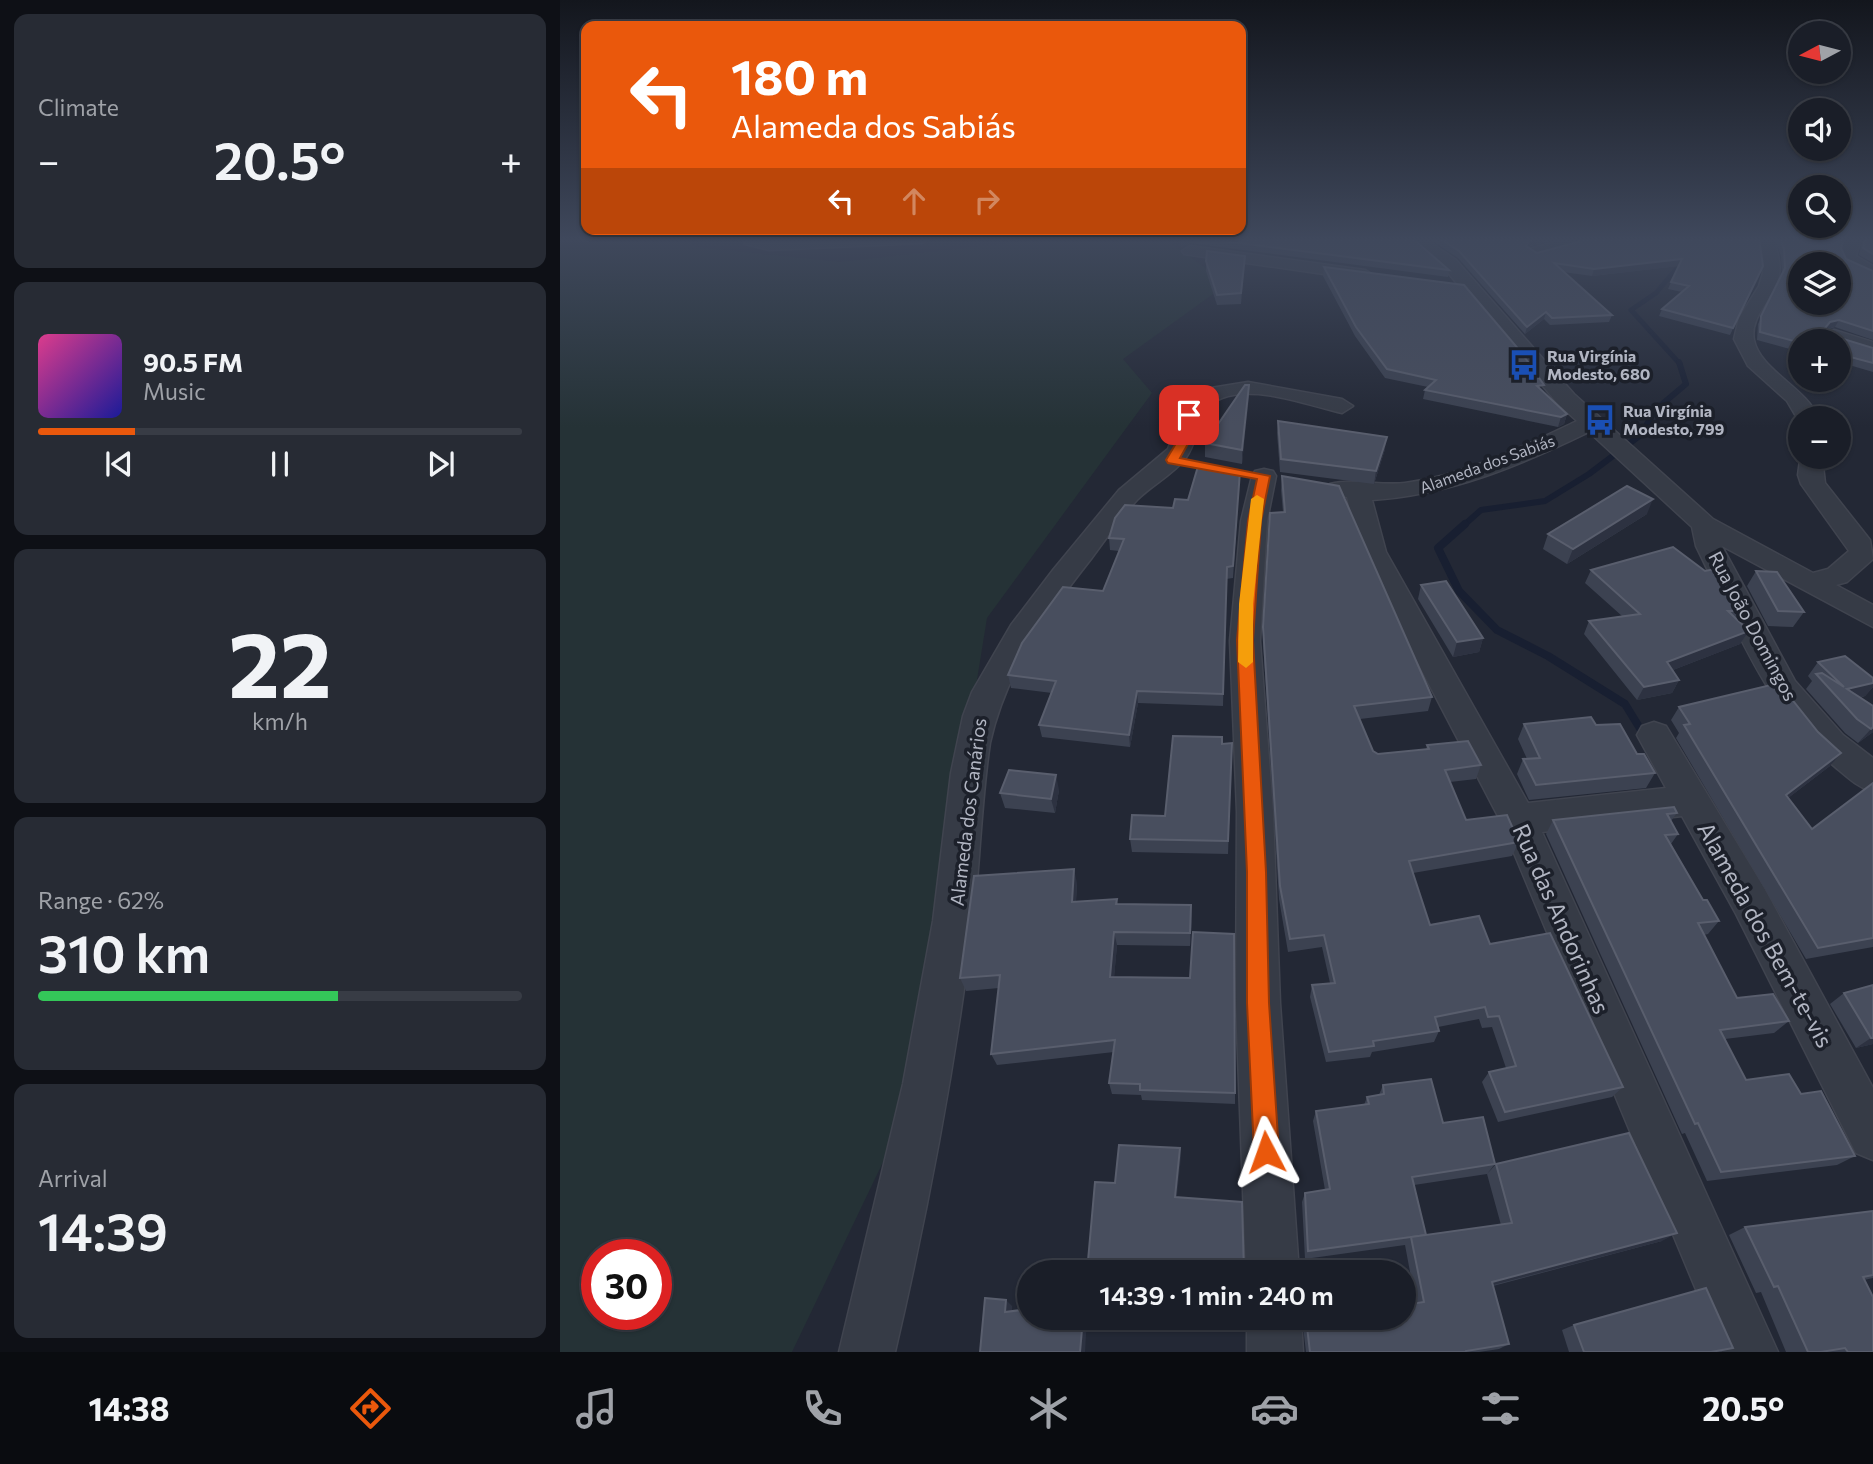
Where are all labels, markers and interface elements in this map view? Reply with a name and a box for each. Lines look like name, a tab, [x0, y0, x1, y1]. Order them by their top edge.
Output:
north arrow	[1788, 21, 1852, 84]
map controls	[1788, 21, 1851, 469]
text: 180 m	[731, 45, 868, 105]
icon: left	[616, 49, 707, 140]
text: Climate	[38, 93, 119, 121]
button: sound	[1788, 98, 1851, 161]
text: Alameda dos Sabiás	[731, 105, 1016, 145]
text: 20.5°	[214, 127, 345, 191]
text: −	[38, 136, 60, 183]
text: +	[500, 136, 522, 183]
button: search	[1788, 175, 1851, 238]
icon: left	[822, 182, 860, 220]
icon: ahead	[895, 182, 933, 220]
icon: right	[968, 182, 1006, 220]
button: layers	[1788, 252, 1851, 315]
button: +	[1788, 329, 1851, 392]
text: 90.5 FM	[143, 346, 243, 377]
place label: Rua Virgínia Modesto, 680	[1547, 346, 1650, 383]
bus stop icon: Rua Virgínia Modesto, 680	[1507, 348, 1541, 382]
text: Music	[143, 377, 206, 405]
pin	[1159, 385, 1219, 445]
icon: arrive	[1170, 396, 1208, 434]
place label: Rua Virgínia Modesto, 799	[1623, 401, 1725, 438]
bus stop icon: Rua Virgínia Modesto, 799	[1583, 403, 1617, 437]
button: −	[1788, 406, 1851, 469]
street label: Alameda dos Sabiás	[1417, 430, 1557, 497]
icon: previous	[100, 445, 138, 483]
icon: pause	[261, 445, 299, 483]
icon: next	[422, 445, 460, 483]
street label: Rua João Domingos	[1704, 547, 1803, 705]
text: 22	[228, 605, 332, 717]
text: km/h	[252, 707, 308, 735]
street label: Alameda dos Canários	[945, 717, 990, 907]
street label: Alameda dos Bem-te-vis	[1692, 817, 1840, 1052]
street label: Rua das Andorinhas	[1507, 819, 1616, 1018]
text: Range · 62%	[38, 886, 164, 914]
text: 310 km	[38, 920, 210, 984]
position arrow	[1229, 1115, 1303, 1189]
text: Arrival	[38, 1164, 108, 1192]
text: 14:39	[38, 1198, 168, 1262]
speed limit sign: 30	[581, 1239, 672, 1330]
text: 14:39 · 1 min · 240 m	[1099, 1279, 1334, 1310]
icon: directions	[346, 1384, 395, 1433]
icon: music	[572, 1384, 621, 1433]
icon: phone	[798, 1384, 847, 1433]
icon: climate	[1024, 1384, 1073, 1433]
icon: car	[1250, 1384, 1299, 1433]
icon: filters	[1476, 1384, 1525, 1433]
text: 14:38	[88, 1388, 170, 1428]
text: 20.5°	[1702, 1388, 1784, 1428]

